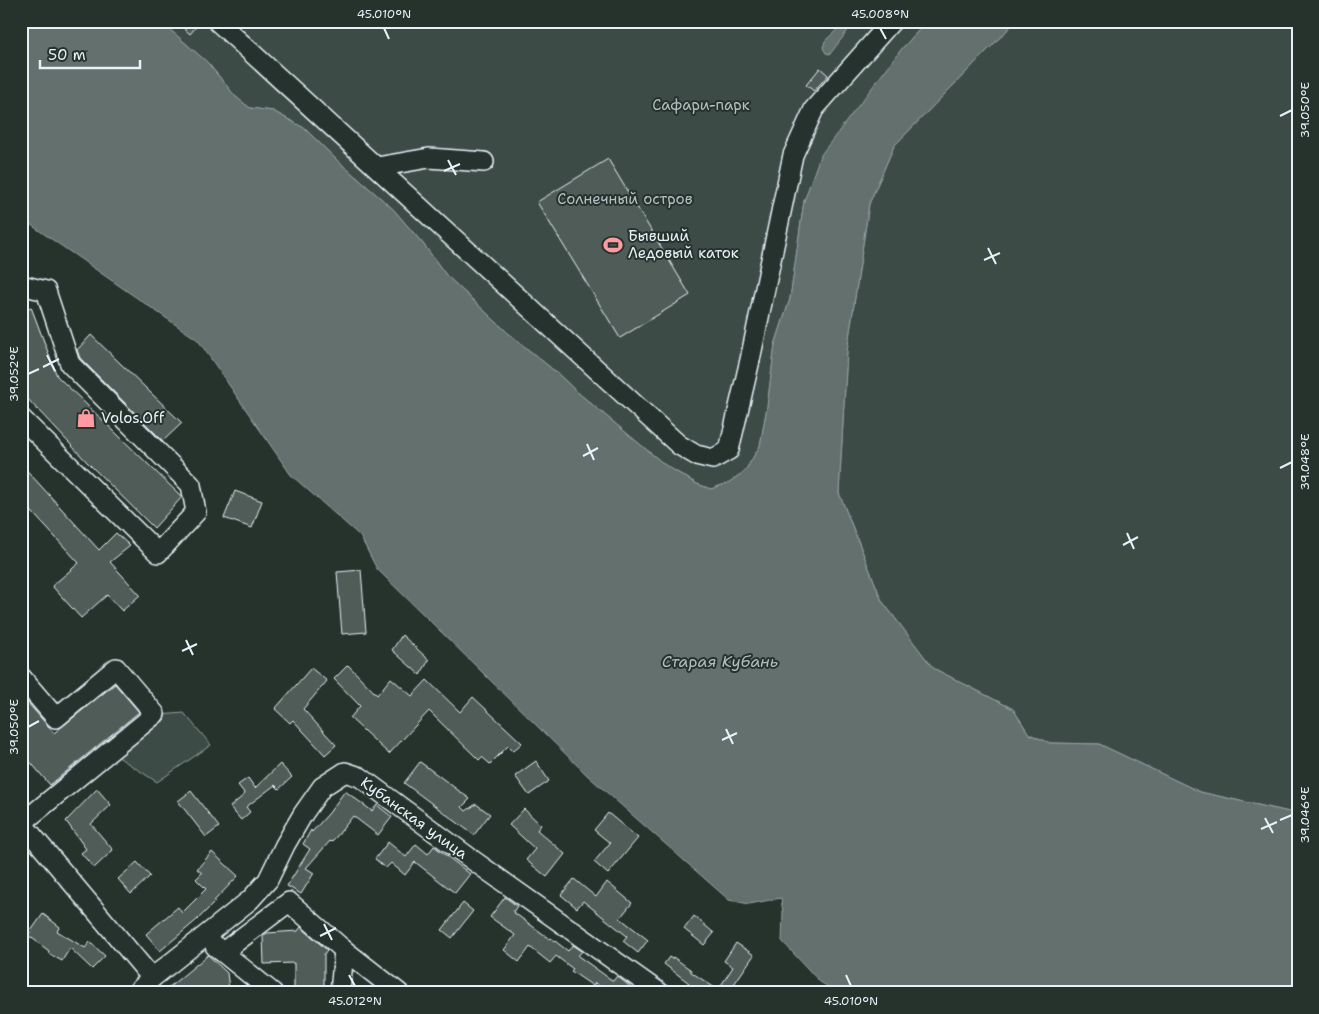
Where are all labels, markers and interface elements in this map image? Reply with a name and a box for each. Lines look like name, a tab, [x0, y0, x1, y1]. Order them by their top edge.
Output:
text: 45.010°N	[357, 6, 411, 22]
text: 45.008°N	[851, 6, 909, 22]
scale bar	[40, 38, 140, 70]
text: 50 m	[48, 45, 86, 65]
text: 39.050°E	[1297, 82, 1313, 138]
park label: Сафари-парк	[652, 95, 750, 115]
park label: Солнечный остров	[557, 189, 693, 209]
place label: Бывший Ледовый каток	[628, 226, 739, 263]
sports icon: Бывший Ледовый каток	[602, 234, 624, 256]
text: 39.052°E	[6, 346, 22, 402]
shop icon: Volos.Off	[75, 407, 97, 429]
place label: Volos.Off	[101, 408, 165, 428]
text: 39.048°E	[1297, 434, 1313, 490]
water label: Старая Кубань	[662, 651, 778, 672]
text: 39.050°E	[6, 699, 22, 755]
street label: Кубанская улица	[356, 772, 472, 864]
text: 39.046°E	[1297, 787, 1313, 844]
text: 45.012°N	[328, 993, 382, 1009]
text: 45.010°N	[824, 993, 878, 1009]

